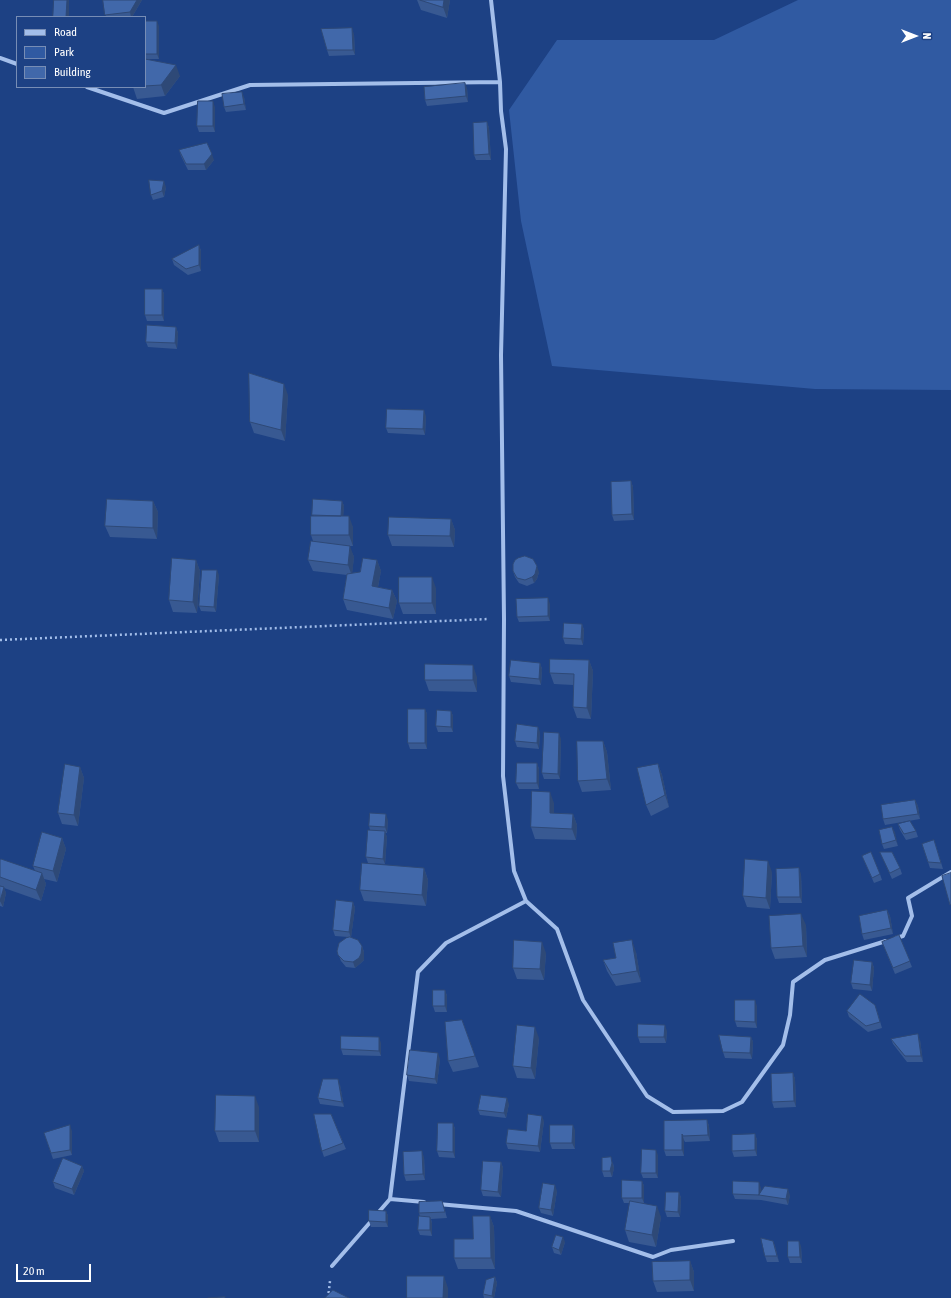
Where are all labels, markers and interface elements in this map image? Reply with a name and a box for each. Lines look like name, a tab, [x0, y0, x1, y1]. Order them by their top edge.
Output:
legend	[16, 16, 146, 88]
north arrow	[895, 16, 935, 56]
text: Road	[54, 25, 77, 39]
text: N	[921, 33, 933, 39]
text: Park	[54, 45, 74, 59]
text: Building	[54, 65, 91, 79]
scale bar	[18, 1256, 93, 1282]
text: 20 m	[23, 1264, 45, 1278]

